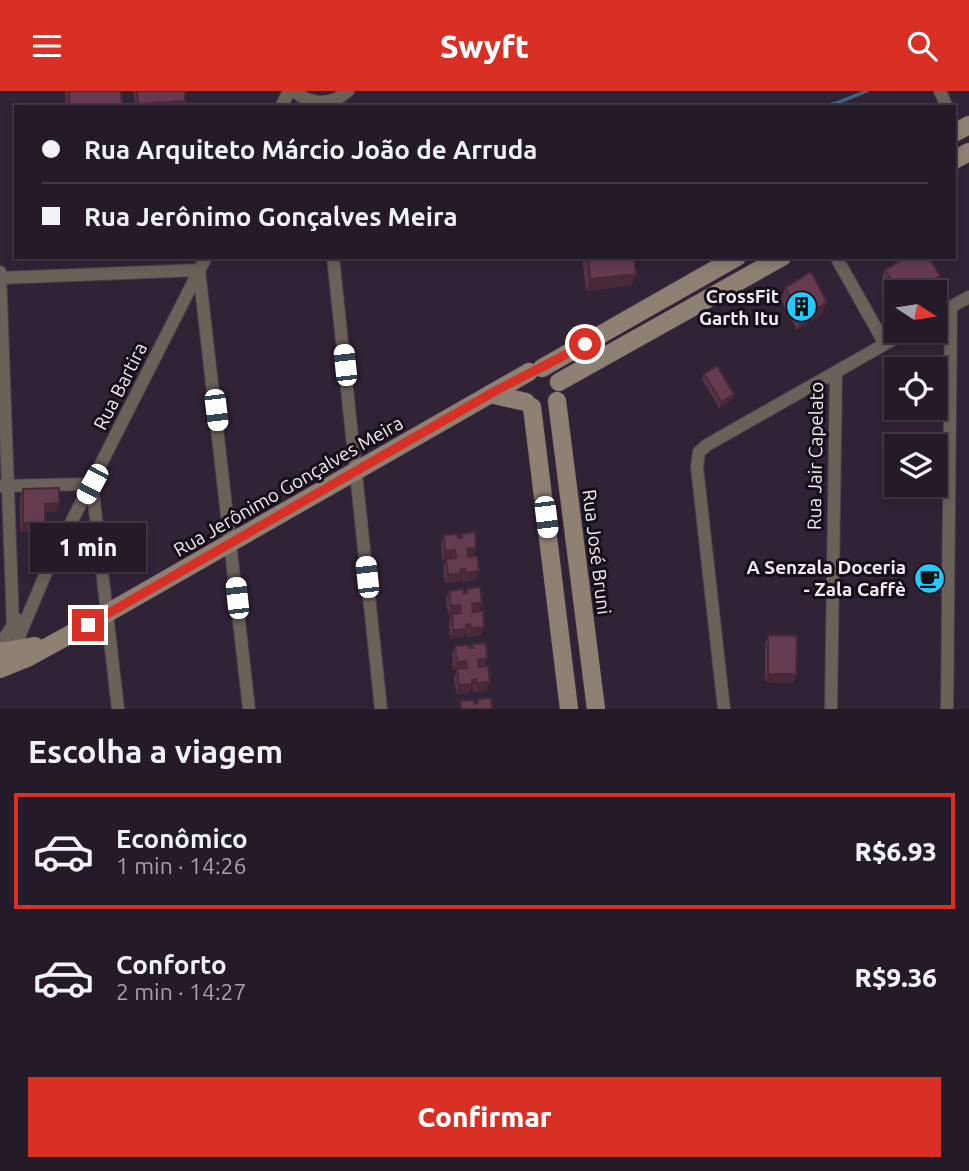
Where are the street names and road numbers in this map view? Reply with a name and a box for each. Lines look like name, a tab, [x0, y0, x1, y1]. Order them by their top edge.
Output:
street label: Rua Bartira	[89, 339, 151, 433]
street label: Rua Jair Capelato	[803, 382, 827, 530]
street label: Rua Jerônimo Gonçalves Meira	[169, 411, 407, 561]
street label: Rua José Bruni	[578, 488, 616, 616]

